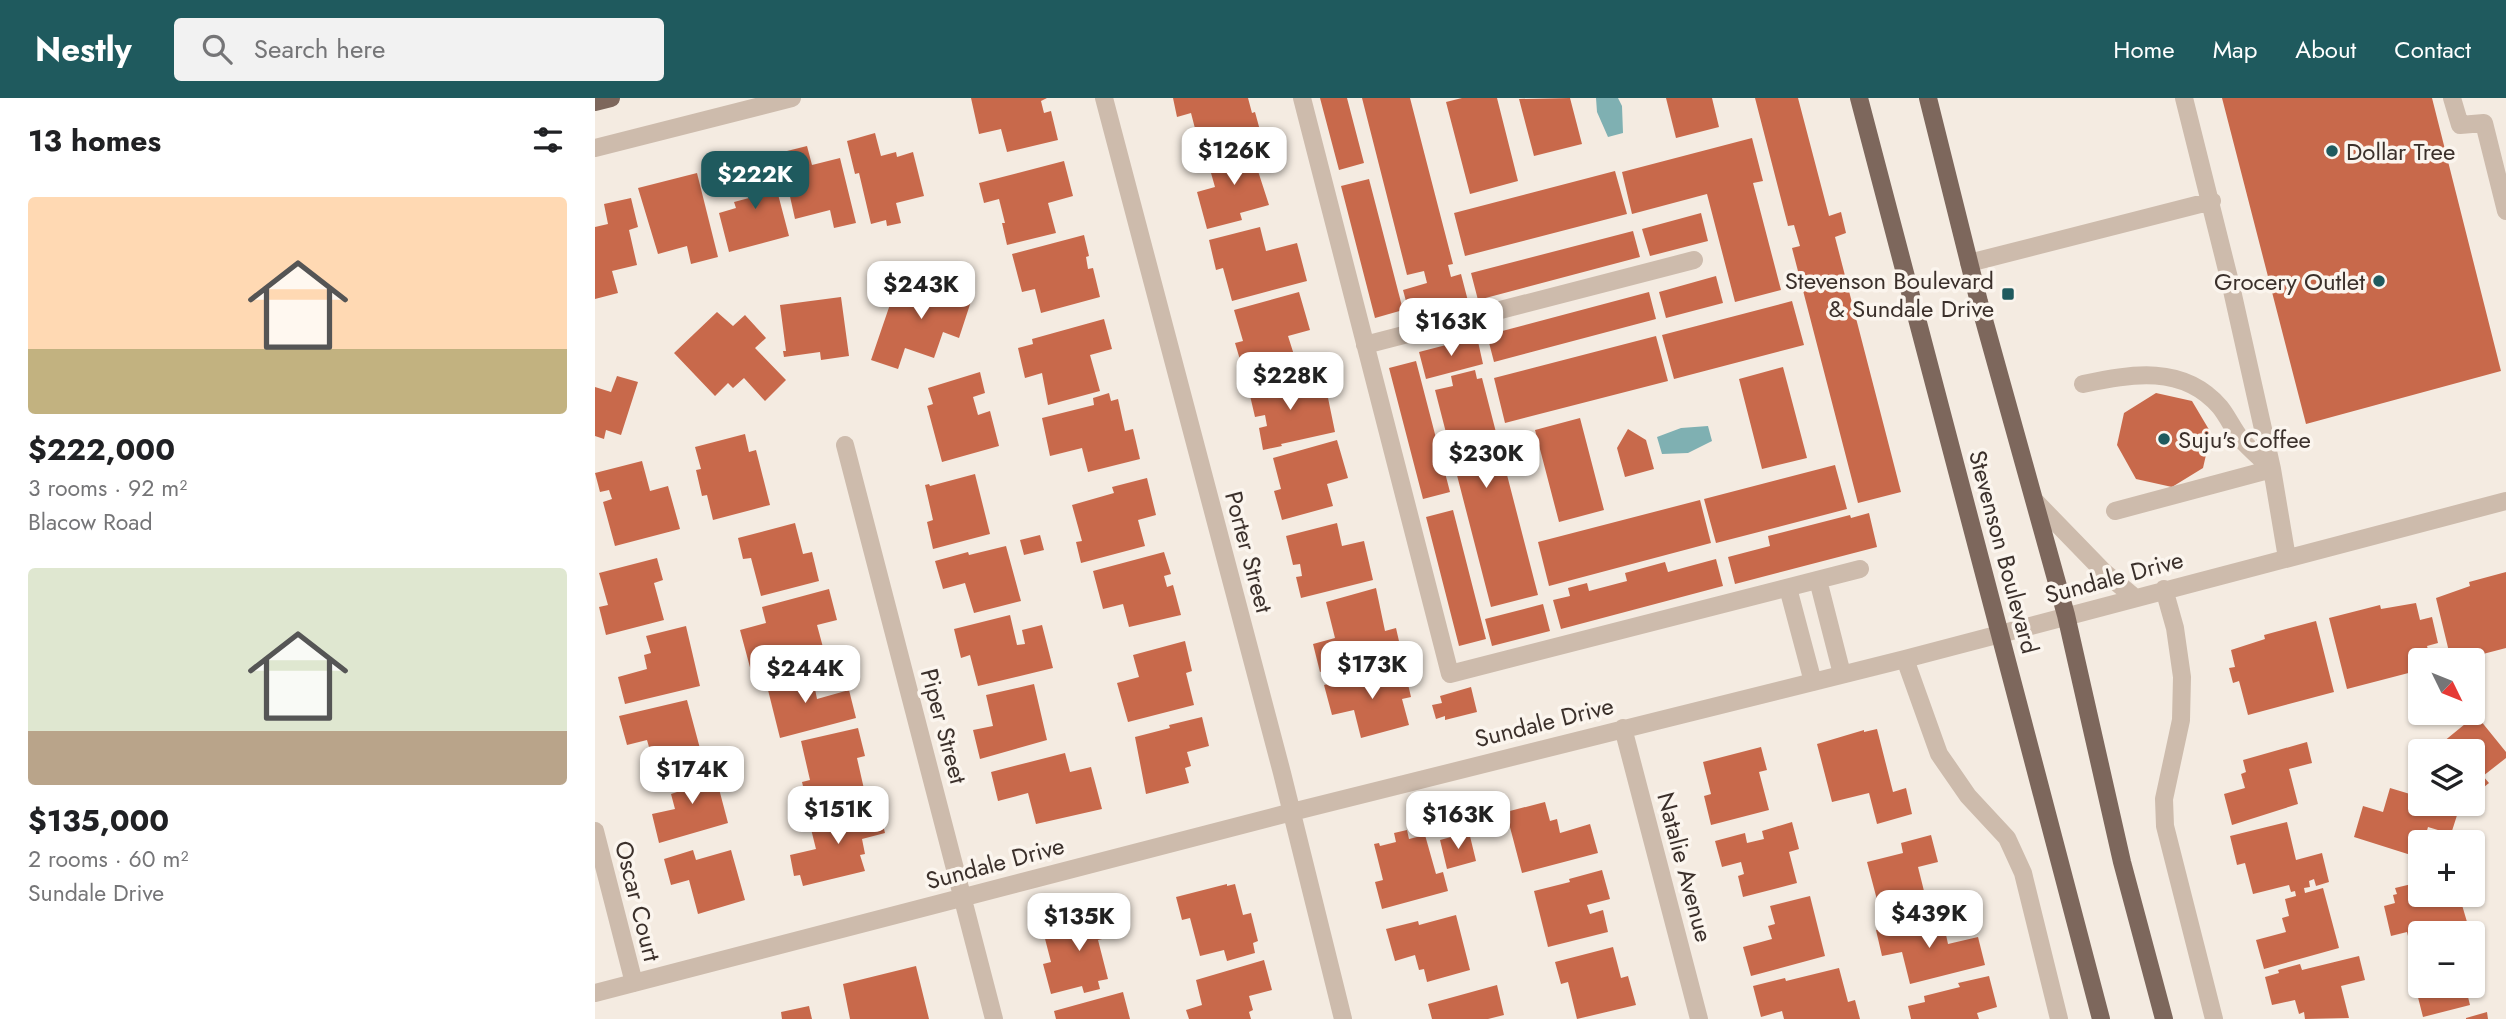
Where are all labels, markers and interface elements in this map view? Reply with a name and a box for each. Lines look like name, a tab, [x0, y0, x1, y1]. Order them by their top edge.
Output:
search box	[174, 18, 664, 81]
text: Nestly	[35, 26, 132, 73]
icon: search	[198, 30, 236, 68]
text: Search here	[254, 30, 385, 68]
text: Home	[2113, 32, 2175, 67]
text: Map	[2213, 32, 2257, 67]
text: About	[2295, 32, 2356, 67]
text: Contact	[2394, 32, 2471, 67]
text: 13 homes	[28, 119, 161, 162]
icon: filters	[529, 121, 567, 159]
pin: $126K	[1185, 127, 1283, 187]
text: $126K	[1198, 133, 1270, 167]
place label: Dollar Tree	[2346, 134, 2455, 169]
marker: Dollar Tree	[2324, 143, 2340, 159]
pin: $222K	[706, 152, 804, 211]
text: $222K	[717, 157, 793, 191]
icon: home	[235, 242, 361, 368]
pin: $243K	[872, 262, 970, 321]
place label: Stevenson Boulevard & Sundale Drive	[1785, 263, 1994, 326]
place label: Grocery Outlet	[2214, 264, 2365, 299]
text: $243K	[883, 267, 959, 301]
marker: Grocery Outlet	[2371, 273, 2387, 289]
marker: Stevenson Boulevard & Sundale Drive	[2000, 286, 2016, 302]
pin: $163K	[1402, 299, 1500, 358]
text: $163K	[1415, 304, 1487, 338]
pin: $228K	[1241, 352, 1339, 412]
text: $228K	[1253, 358, 1327, 392]
place label: Suju's Coffee	[2178, 422, 2311, 457]
text: $222,000	[28, 428, 175, 471]
pin: $230K	[1437, 430, 1535, 490]
marker: Suju's Coffee	[2156, 431, 2172, 447]
text: $230K	[1449, 436, 1523, 470]
street label: Stevenson Boulevard	[1960, 446, 2048, 658]
text: 3 rooms · 92 m²	[28, 471, 187, 505]
street label: Porter Street	[1216, 487, 1282, 617]
text: Blacow Road	[28, 505, 153, 539]
street label: Sundale Drive	[2041, 542, 2187, 612]
icon: home	[235, 613, 361, 739]
pin: $173K	[1323, 642, 1421, 701]
pin: $244K	[756, 646, 854, 705]
text: $173K	[1337, 647, 1407, 681]
north arrow	[2408, 648, 2485, 724]
map controls	[2408, 648, 2485, 998]
text: $244K	[766, 651, 844, 685]
street label: Piper Street	[912, 664, 976, 788]
street label: Sundale Drive	[1471, 688, 1617, 756]
button: layers	[2408, 739, 2485, 816]
pin: $174K	[643, 746, 741, 806]
text: $174K	[656, 752, 728, 786]
pin: $151K	[789, 786, 887, 846]
street label: Natalie Avenue	[1648, 788, 1722, 946]
text: $151K	[804, 792, 872, 826]
pin: $163K	[1409, 792, 1507, 851]
text: $163K	[1422, 797, 1494, 831]
text: $135,000	[28, 799, 169, 842]
street label: Sundale Drive	[922, 828, 1068, 898]
button: +	[2408, 830, 2485, 907]
street label: Oscar Court	[606, 837, 670, 965]
text: 2 rooms · 60 m²	[28, 842, 188, 876]
text: Sundale Drive	[28, 876, 164, 910]
pin: $439K	[1880, 890, 1978, 950]
pin: $135K	[1030, 894, 1128, 953]
text: $439K	[1891, 896, 1967, 930]
text: $135K	[1043, 899, 1115, 933]
button: −	[2408, 921, 2485, 998]

